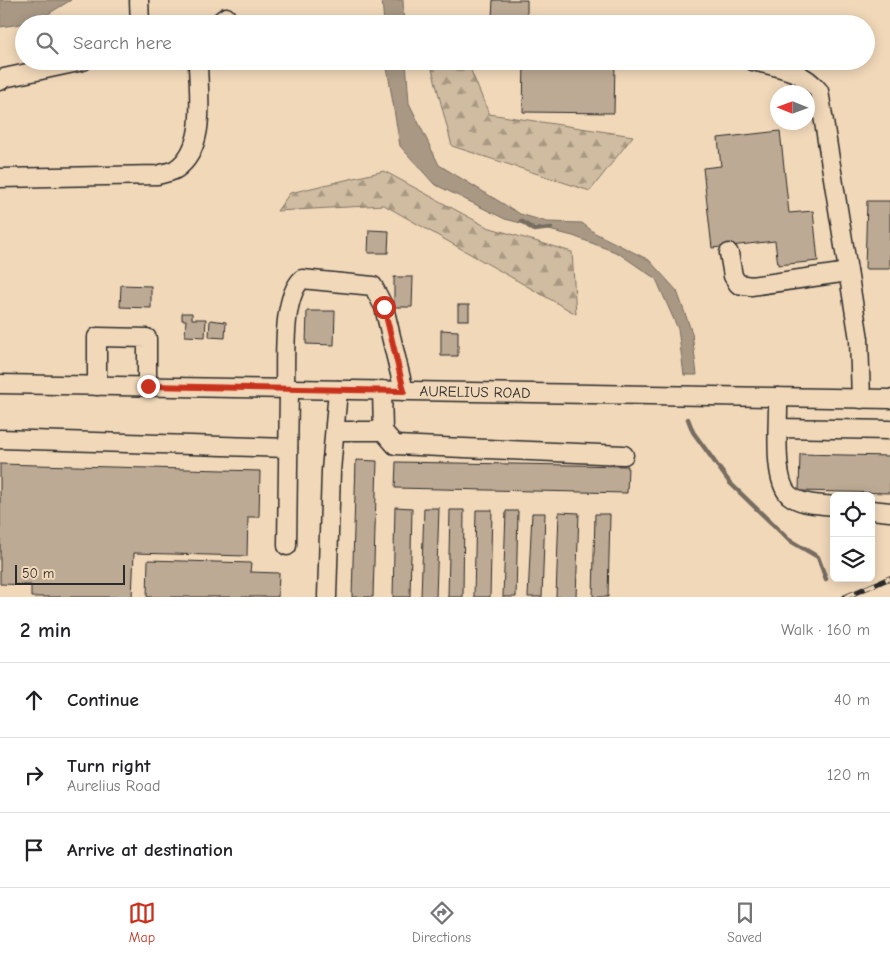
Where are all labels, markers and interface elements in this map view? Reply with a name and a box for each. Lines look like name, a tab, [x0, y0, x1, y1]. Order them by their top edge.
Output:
search box	[15, 15, 875, 70]
icon: search	[33, 29, 61, 57]
text: Search here	[73, 32, 172, 54]
north arrow	[770, 85, 815, 130]
route start	[373, 296, 396, 319]
route end	[137, 375, 160, 398]
street label: AURELIUS ROAD	[419, 382, 531, 402]
map controls	[830, 492, 875, 582]
button: locate	[830, 492, 875, 537]
button: layers	[830, 537, 875, 582]
scale bar	[15, 562, 125, 585]
text: 50 m	[22, 565, 54, 582]
text: 2 min	[20, 618, 71, 642]
text: Walk · 160 m	[781, 621, 870, 639]
icon: ahead	[20, 686, 48, 714]
text: Continue	[67, 689, 139, 711]
text: 40 m	[834, 691, 870, 709]
text: Turn right	[67, 755, 151, 777]
icon: right	[20, 761, 48, 789]
text: 120 m	[827, 766, 870, 784]
text: Aurelius Road	[67, 777, 160, 795]
icon: arrive	[20, 836, 48, 864]
text: Arrive at destination	[67, 839, 233, 861]
tab: Map	[128, 899, 156, 946]
tab: Directions	[412, 899, 471, 946]
tab: Saved	[727, 899, 762, 946]

